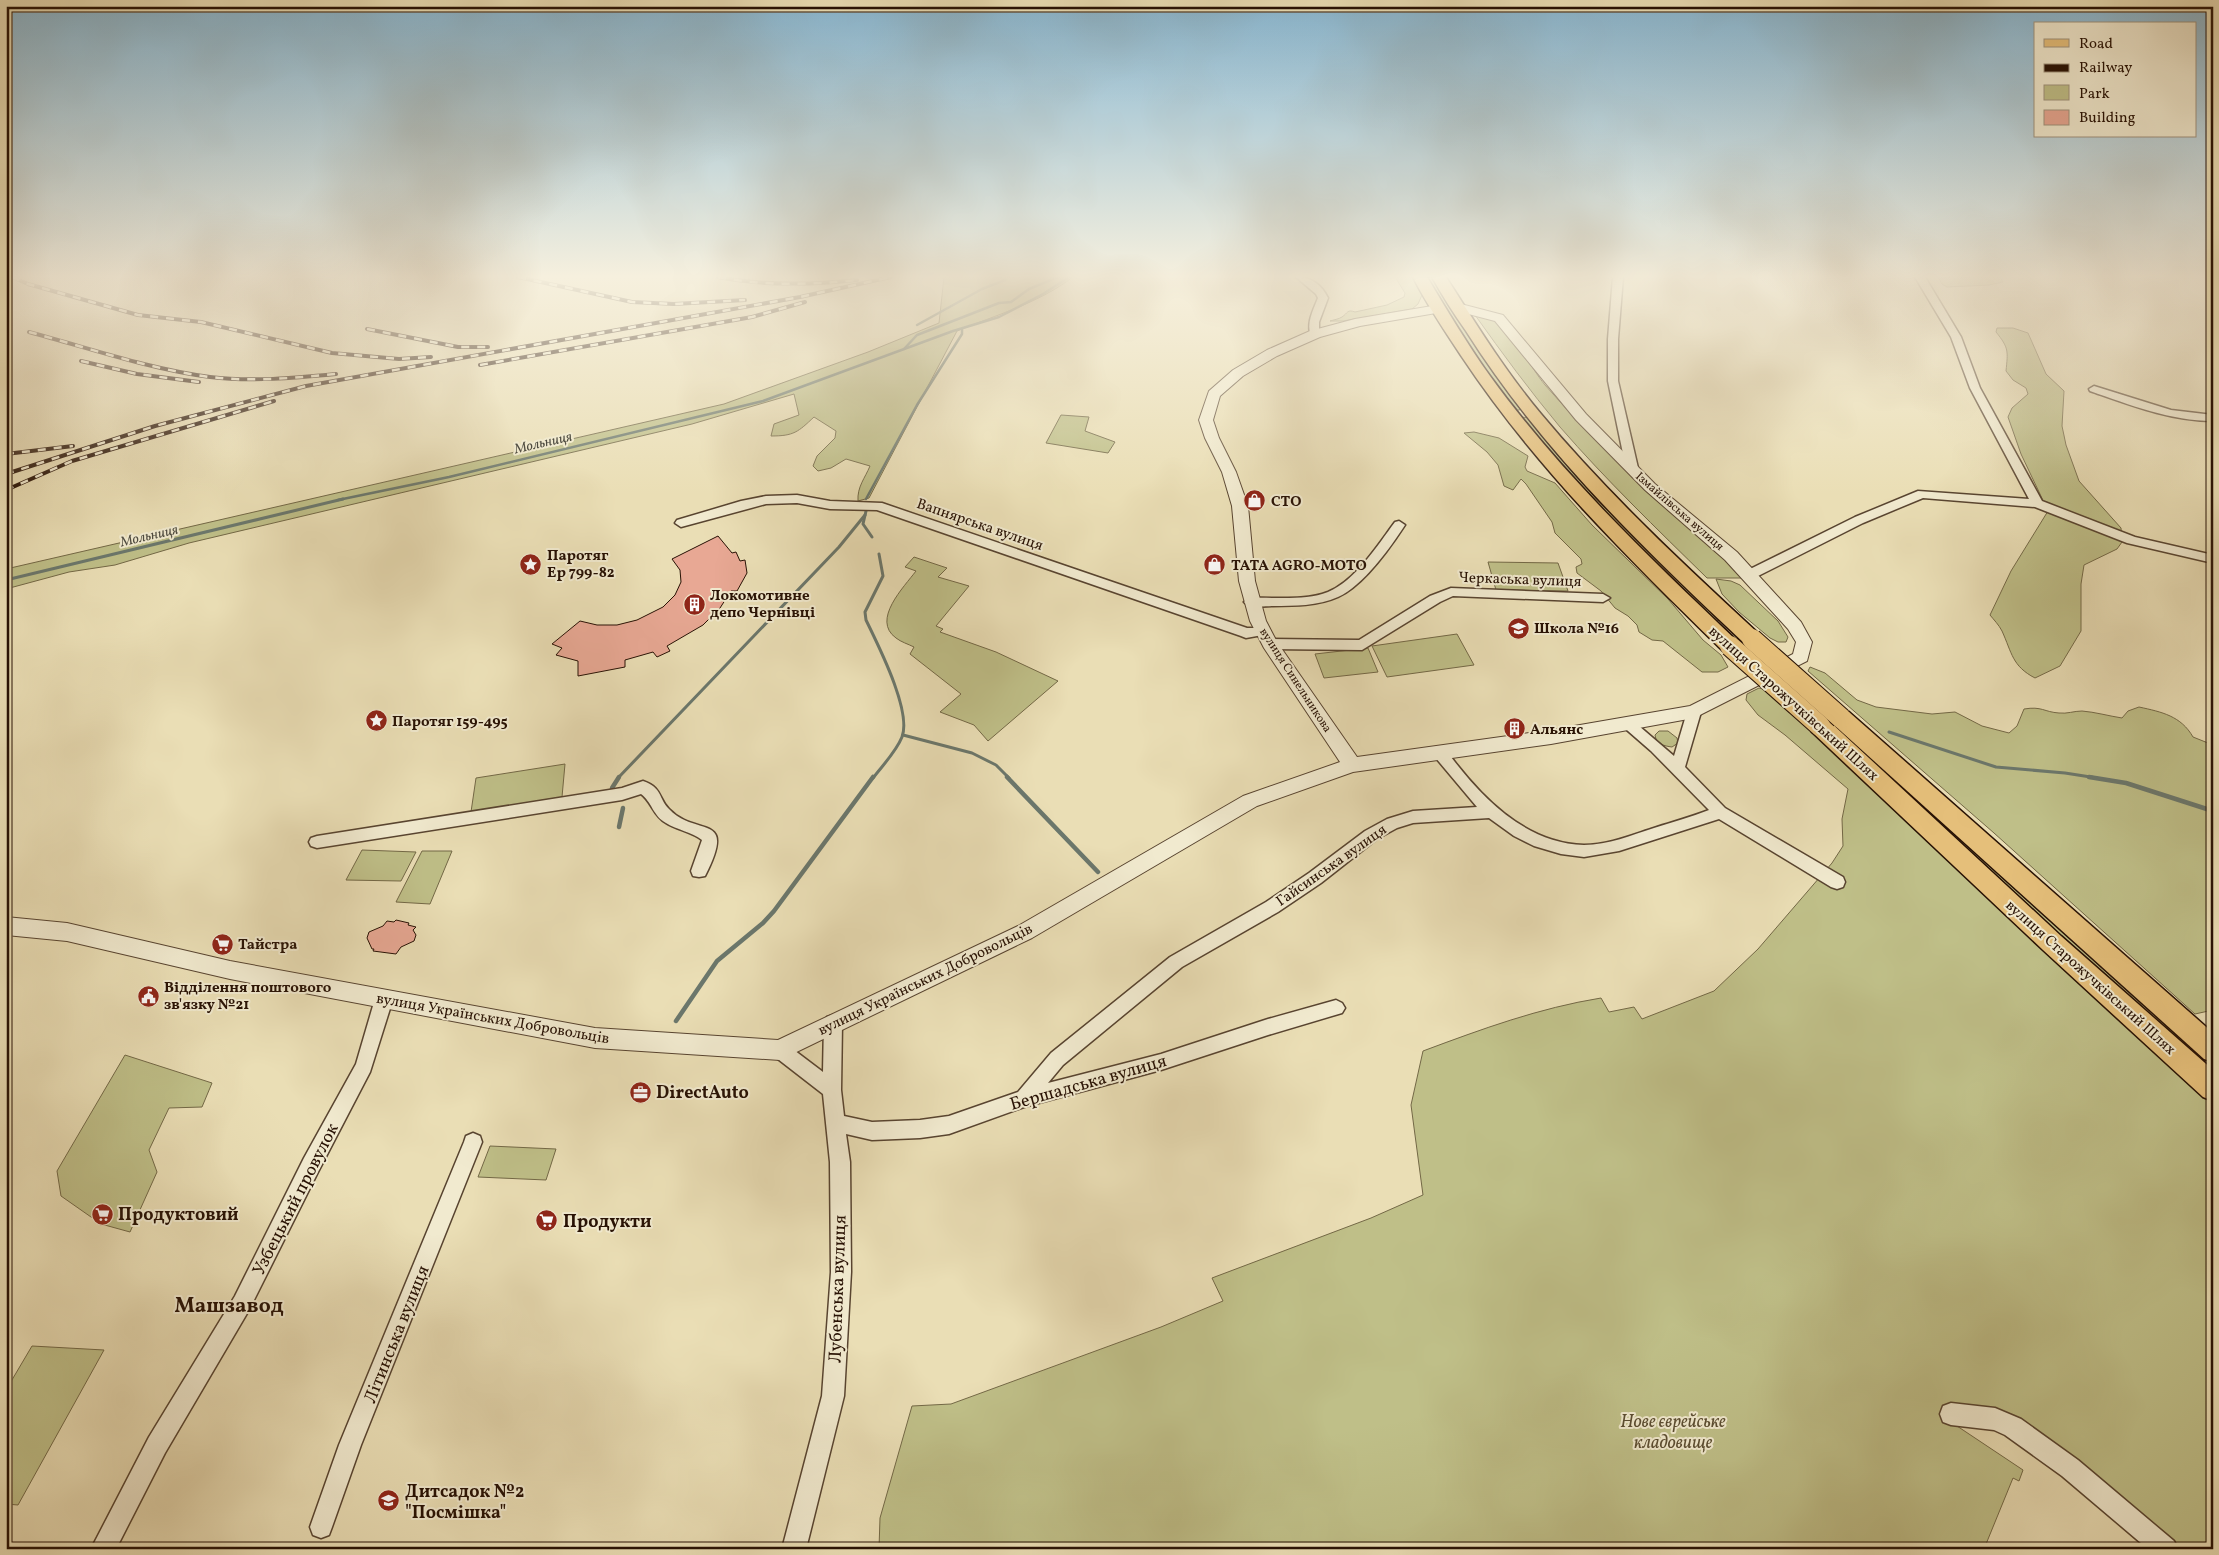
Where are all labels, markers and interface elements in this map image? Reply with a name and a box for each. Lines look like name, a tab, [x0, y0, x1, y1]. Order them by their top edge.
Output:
legend	[2034, 22, 2196, 138]
text: Road	[2079, 34, 2113, 55]
text: Railway	[2079, 58, 2132, 79]
text: Park	[2079, 84, 2110, 105]
text: Building	[2079, 108, 2136, 129]
water label: Мольниця	[512, 428, 574, 460]
street label: Ізмайлівська вулиця	[1632, 469, 1727, 555]
shop icon: СТО	[1243, 489, 1267, 513]
place label: СТО	[1271, 492, 1301, 513]
street label: Вапнярська вулиця	[913, 494, 1046, 557]
water label: Мольниця	[118, 521, 180, 553]
place label: Паротяг Ер 799-82	[547, 546, 615, 584]
place icon: Паротяг Ер 799-82	[519, 552, 543, 576]
shop icon: TATA AGRO-MOTO	[1203, 553, 1227, 577]
place label: TATA AGRO-MOTO	[1231, 556, 1367, 577]
street label: Черкаська вулиця	[1458, 568, 1582, 593]
place label: Локомотивне депо Чернівці	[710, 586, 815, 624]
building icon: Локомотивне депо Чернівці	[682, 592, 706, 616]
school or university icon: Школа №16	[1506, 616, 1530, 640]
place label: Школа №16	[1534, 619, 1619, 640]
street label: вулиця Старожучківський Шлях	[1703, 622, 1883, 787]
street label: вулиця Синельникова	[1255, 625, 1335, 736]
place icon: Паротяг 159-495	[364, 709, 388, 733]
place label: Паротяг 159-495	[392, 712, 508, 733]
building icon: Альянс	[1502, 717, 1526, 741]
place label: Альянс	[1530, 720, 1583, 741]
street label: Гайсинська вулиця	[1272, 820, 1392, 912]
street label: вулиця Старожучківський Шлях	[2000, 896, 2180, 1061]
street label: вулиця Українських Добровольців	[815, 919, 1036, 1042]
supermarket icon: Тайстра	[210, 932, 234, 956]
place label: Тайстра	[238, 935, 298, 956]
place label: Відділення поштового зв'язку №21	[164, 978, 332, 1016]
public building icon: Відділення поштового зв'язку №21	[136, 984, 160, 1008]
street label: вулиця Українських Добровольців	[375, 989, 611, 1050]
street label: Бершадська вулиця	[1007, 1049, 1170, 1118]
office icon: DirectAuto	[628, 1080, 652, 1104]
place label: DirectAuto	[656, 1081, 749, 1106]
street label: Узбецький провулок	[247, 1119, 346, 1280]
supermarket icon: Продуктовий	[90, 1202, 114, 1226]
place label: Продуктовий	[118, 1203, 239, 1228]
supermarket icon: Продукти	[535, 1209, 559, 1233]
place label: Продукти	[563, 1210, 652, 1235]
street label: Лубенська вулиця	[823, 1215, 854, 1364]
street label: Літинська вулиця	[358, 1262, 436, 1407]
district label: Машзавод	[174, 1292, 284, 1321]
park label: Нове єврейське кладовище	[1620, 1410, 1726, 1456]
place label: Дитсадок №2 "Посмішка"	[405, 1480, 524, 1526]
school or university icon: Дитсадок №2 "Посмішка"	[377, 1489, 401, 1513]

